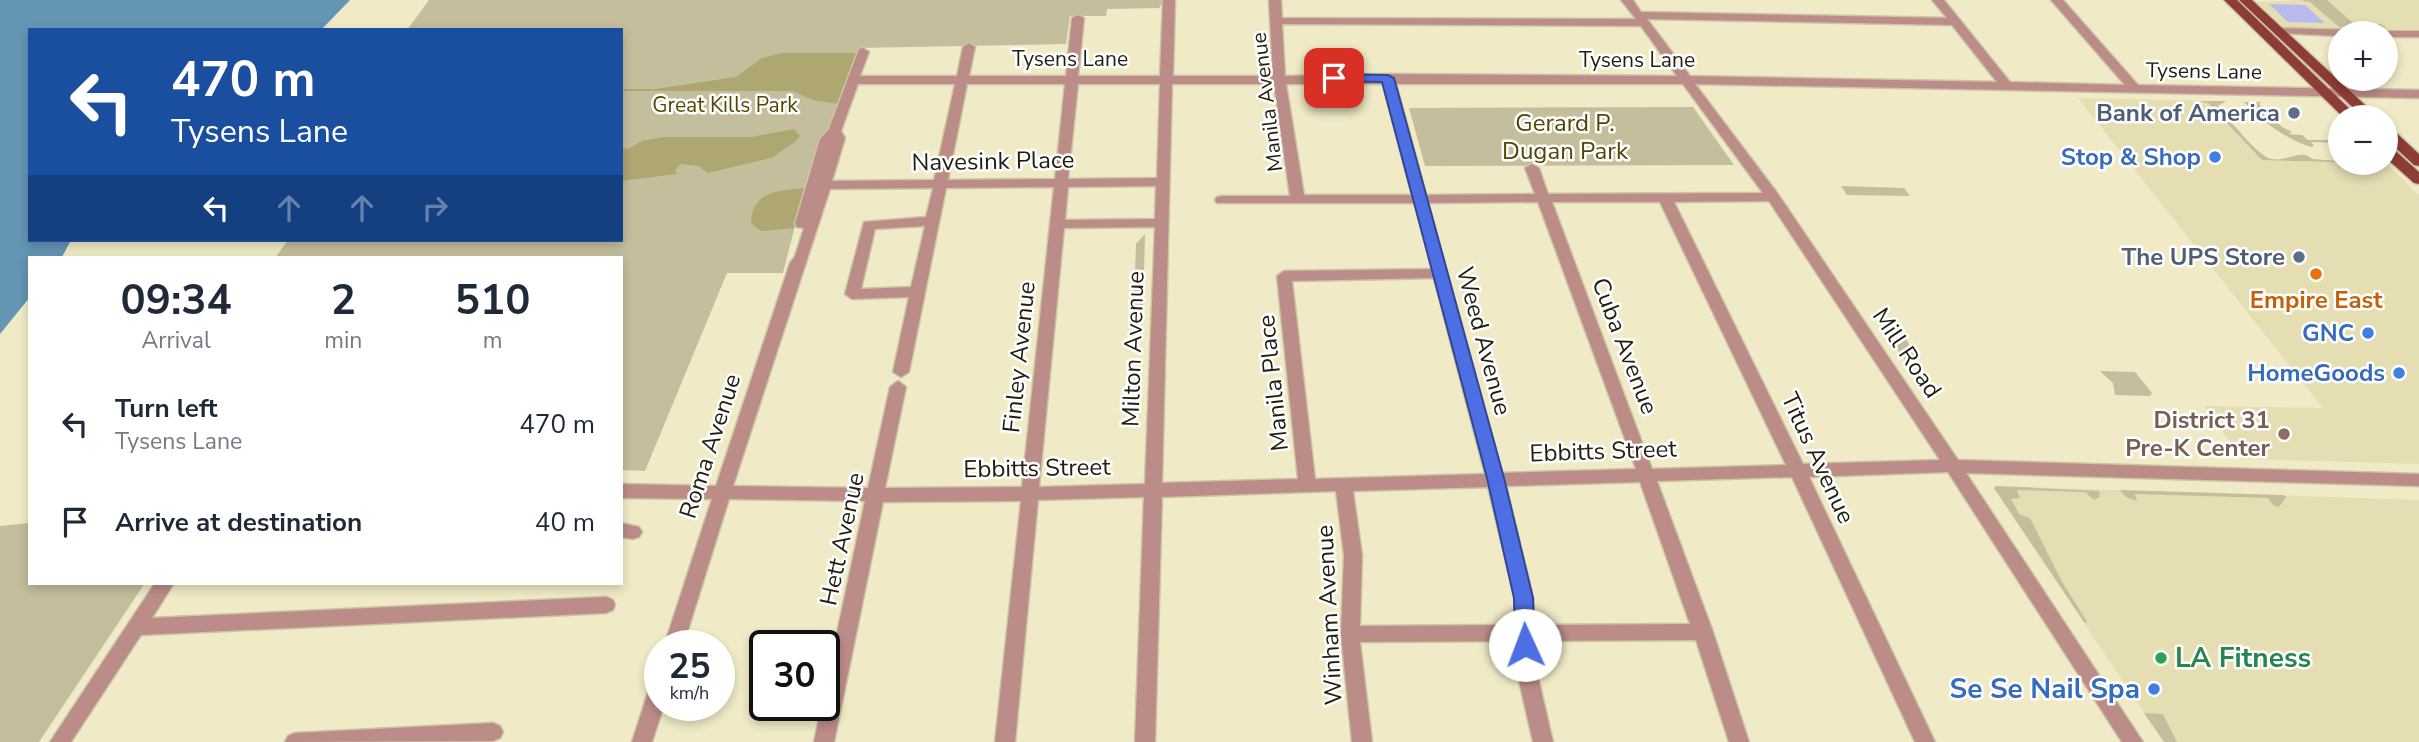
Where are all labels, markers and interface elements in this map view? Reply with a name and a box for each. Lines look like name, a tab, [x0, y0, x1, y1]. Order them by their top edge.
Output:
map controls	[2328, 21, 2398, 175]
button: +	[2328, 21, 2398, 91]
street label: Manila Avenue	[1245, 31, 1289, 173]
street label: Tysens Lane	[1012, 45, 1128, 73]
text: 470 m	[171, 46, 315, 113]
street label: Tysens Lane	[1579, 46, 1695, 74]
pin	[1304, 48, 1364, 108]
icon: left	[56, 56, 147, 147]
street label: Tysens Lane	[2146, 56, 2262, 86]
icon: arrive	[1315, 59, 1353, 97]
park label: Great Kills Park	[652, 91, 798, 119]
place label: Bank of America	[2096, 97, 2280, 129]
marker: Bank of America	[2286, 105, 2302, 121]
button: −	[2328, 105, 2398, 175]
park label: Gerard P. Dugan Park	[1502, 107, 1629, 167]
text: Tysens Lane	[171, 110, 348, 153]
place label: Stop & Shop	[2061, 141, 2201, 173]
street label: Navesink Place	[911, 144, 1075, 178]
marker: Stop & Shop	[2207, 149, 2223, 165]
icon: left	[197, 189, 235, 227]
icon: ahead	[270, 189, 308, 227]
icon: ahead	[343, 189, 381, 227]
icon: right	[416, 189, 454, 227]
place label: The UPS Store	[2121, 241, 2285, 273]
marker: The UPS Store	[2291, 249, 2307, 265]
street label: Weed Avenue	[1449, 263, 1519, 419]
marker: Empire East	[2308, 266, 2324, 282]
street label: Milton Avenue	[1114, 270, 1152, 428]
text: 09:34	[121, 272, 232, 329]
text: 2	[331, 272, 356, 329]
text: 510	[455, 272, 530, 329]
street label: Cuba Avenue	[1584, 273, 1666, 419]
street label: Finley Avenue	[995, 280, 1043, 434]
place label: Empire East	[2250, 284, 2383, 316]
street label: Mill Road	[1865, 302, 1949, 404]
street label: Manila Place	[1250, 313, 1296, 453]
place label: GNC	[2302, 317, 2354, 349]
text: Arrival	[142, 325, 211, 356]
text: min	[324, 325, 362, 356]
text: m	[483, 325, 503, 356]
marker: GNC	[2360, 325, 2376, 341]
place label: HomeGoods	[2247, 357, 2385, 389]
marker: HomeGoods	[2391, 365, 2407, 381]
street label: Roma Avenue	[672, 370, 748, 522]
street label: Titus Avenue	[1774, 387, 1862, 529]
text: Turn left	[115, 391, 218, 426]
place label: District 31 Pre-K Center	[2125, 404, 2271, 464]
icon: left	[56, 405, 94, 443]
text: 470 m	[519, 407, 595, 442]
text: Tysens Lane	[115, 426, 242, 457]
marker: District 31 Pre-K Center	[2276, 426, 2292, 442]
street label: Ebbitts Street	[1529, 432, 1678, 470]
street label: Ebbitts Street	[963, 451, 1111, 485]
street label: Hett Avenue	[812, 469, 872, 609]
icon: arrive	[56, 503, 94, 541]
text: Arrive at destination	[115, 505, 362, 540]
text: 40 m	[535, 505, 595, 540]
street label: Winham Avenue	[1308, 524, 1350, 706]
position arrow	[1488, 608, 1562, 682]
speed limit sign: 30	[749, 630, 840, 721]
place label: LA Fitness	[2175, 639, 2311, 677]
text: 25	[668, 643, 711, 690]
marker: LA Fitness	[2153, 650, 2169, 666]
place label: Se Se Nail Spa	[1950, 670, 2140, 708]
text: km/h	[670, 681, 709, 705]
marker: Se Se Nail Spa	[2146, 681, 2162, 697]

